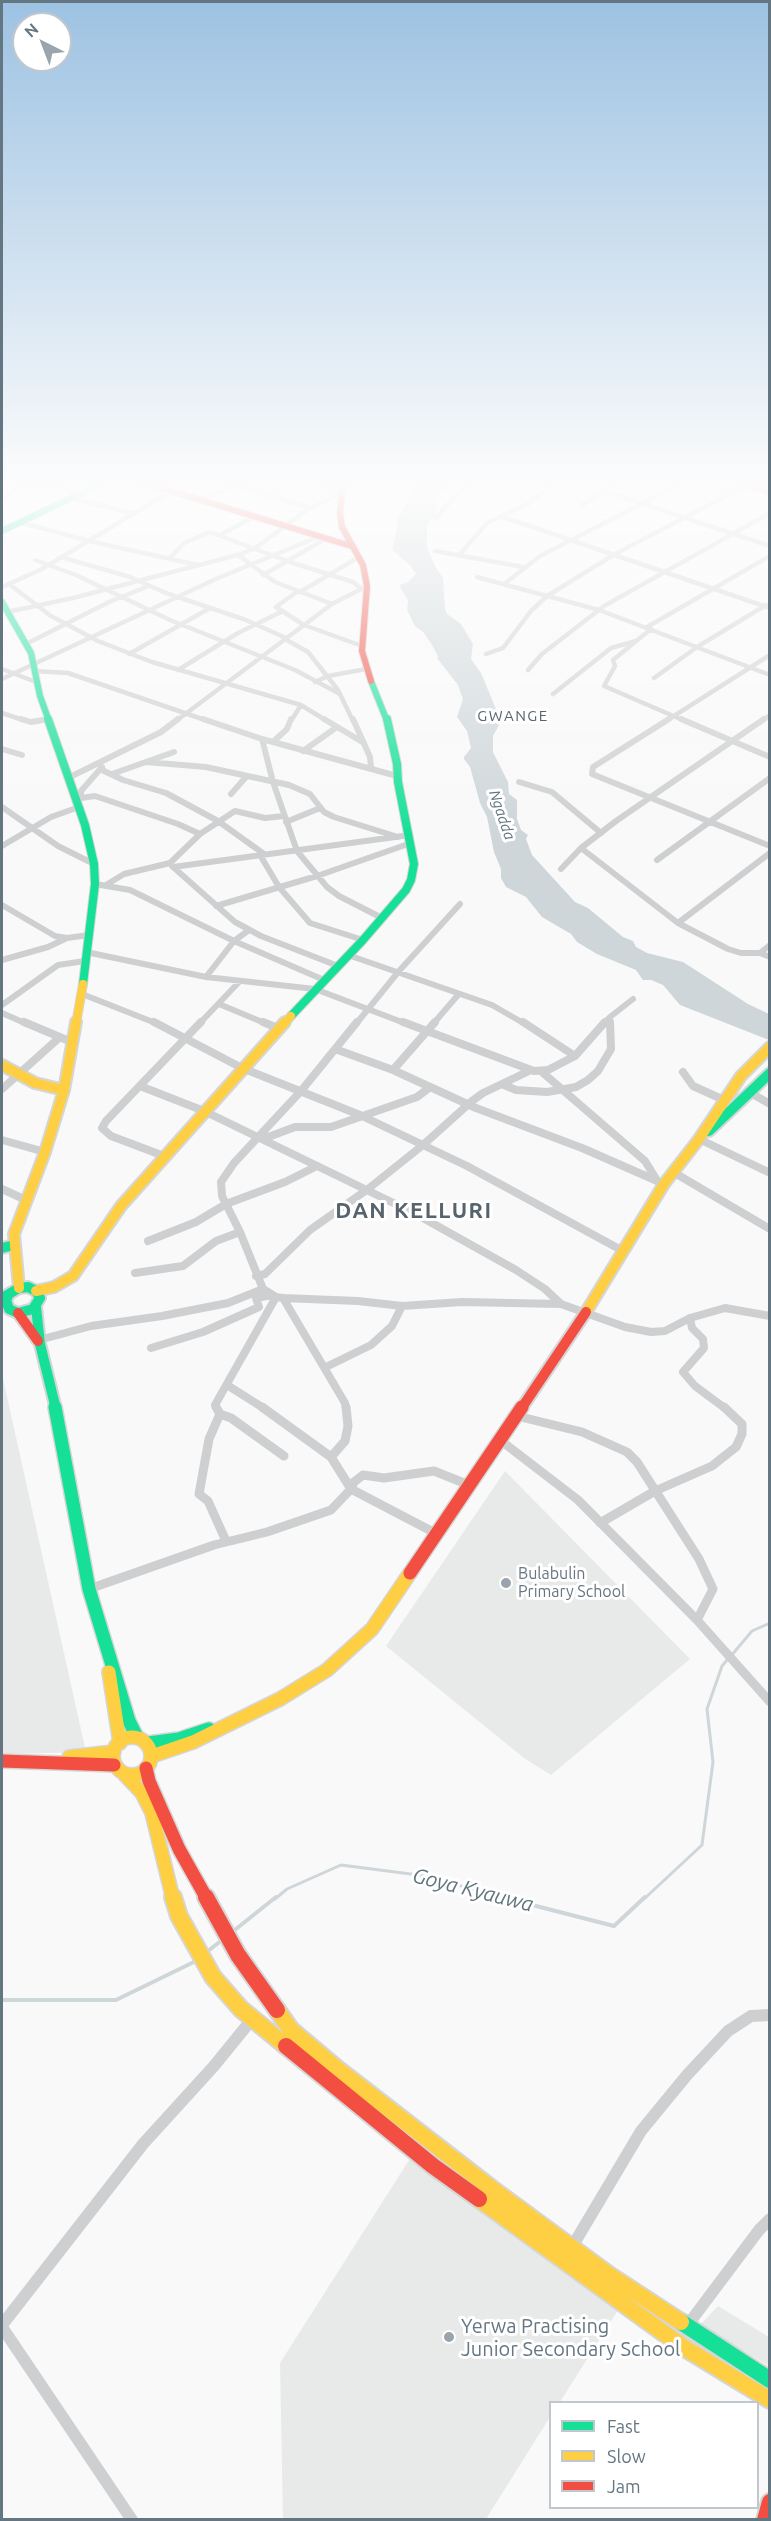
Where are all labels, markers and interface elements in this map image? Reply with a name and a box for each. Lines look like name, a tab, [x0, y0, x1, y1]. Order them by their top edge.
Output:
north arrow	[12, 12, 72, 72]
text: N	[21, 19, 42, 41]
district label: GWANGE	[477, 707, 549, 725]
water label: Ngadda	[485, 788, 519, 842]
district label: DAN KELLURI	[335, 1198, 493, 1224]
place label: Bulabulin Primary School	[518, 1564, 625, 1602]
marker: Bulabulin Primary School	[499, 1576, 513, 1590]
water label: Goya Kyauwa	[410, 1863, 536, 1917]
place label: Yerwa Practising Junior Secondary School	[461, 2314, 680, 2361]
marker: Yerwa Practising Junior Secondary School	[442, 2330, 456, 2344]
legend	[549, 2401, 759, 2509]
text: Fast	[607, 2416, 640, 2436]
text: Slow	[607, 2446, 646, 2466]
text: Jam	[607, 2476, 641, 2496]

